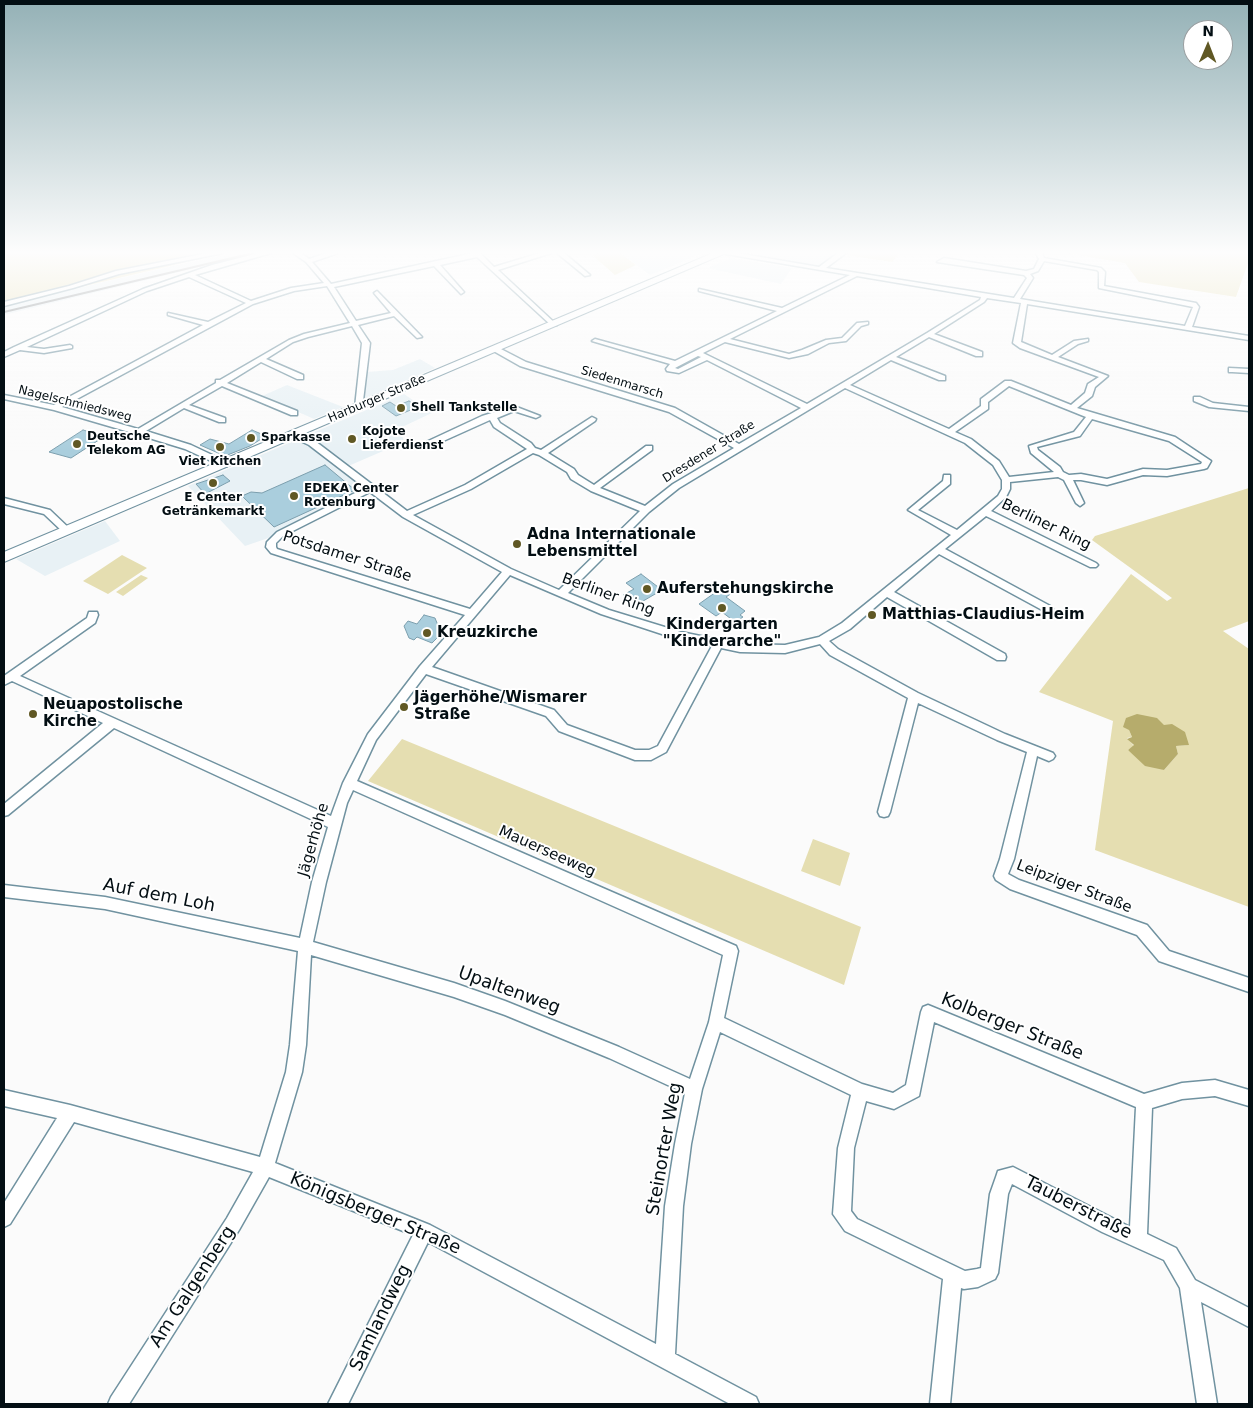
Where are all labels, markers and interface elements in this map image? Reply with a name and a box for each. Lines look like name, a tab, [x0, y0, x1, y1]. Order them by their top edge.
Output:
north arrow	[1183, 20, 1233, 70]
text: N	[1202, 23, 1214, 39]
street label: Siedenmarsch	[579, 364, 665, 402]
street label: Harburger Straße	[326, 372, 428, 426]
street label: Nagelschmiedsweg	[17, 383, 133, 425]
place label: Shell Tankstelle	[411, 401, 517, 415]
marker: Shell Tankstelle	[395, 402, 407, 414]
street label: Dresdener Straße	[660, 418, 758, 486]
place label: Kojote Lieferdienst	[362, 425, 443, 453]
place label: Deutsche Telekom AG	[87, 430, 166, 458]
place label: Sparkasse	[261, 431, 331, 445]
marker: Sparkasse	[245, 432, 257, 444]
marker: Kojote Lieferdienst	[346, 433, 358, 445]
marker: Deutsche Telekom AG	[71, 438, 83, 450]
marker: Viet Kitchen	[214, 441, 226, 453]
place label: Viet Kitchen	[179, 455, 261, 469]
marker: E Center Getränkemarkt	[207, 477, 219, 489]
place label: EDEKA Center Rotenburg	[304, 482, 398, 510]
marker: EDEKA Center Rotenburg	[288, 490, 300, 502]
place label: E Center Getränkemarkt	[162, 491, 264, 519]
street label: Berliner Ring	[998, 496, 1094, 554]
place label: Adna Internationale Lebensmittel	[527, 526, 696, 561]
street label: Potsdamer Straße	[280, 528, 414, 586]
marker: Adna Internationale Lebensmittel	[511, 538, 523, 550]
street label: Berliner Ring	[559, 570, 657, 620]
place label: Auferstehungskirche	[657, 580, 834, 598]
marker: Auferstehungskirche	[641, 583, 653, 595]
marker: Kindergarten "Kinderarche"	[716, 602, 728, 614]
place label: Matthias-Claudius-Heim	[882, 606, 1085, 624]
marker: Matthias-Claudius-Heim	[866, 609, 878, 621]
place label: Kindergarten "Kinderarche"	[663, 616, 781, 651]
place label: Kreuzkirche	[437, 624, 538, 642]
marker: Kreuzkirche	[421, 627, 433, 639]
place label: Jägerhöhe/Wismarer Straße	[414, 689, 587, 724]
place label: Neuapostolische Kirche	[43, 696, 183, 731]
marker: Jägerhöhe/Wismarer Straße	[398, 701, 410, 713]
marker: Neuapostolische Kirche	[27, 708, 39, 720]
street label: Jägerhöhe	[295, 801, 333, 879]
street label: Mauerseeweg	[496, 823, 598, 881]
street label: Leipziger Straße	[1014, 857, 1134, 917]
street label: Auf dem Loh	[101, 875, 217, 917]
street label: Upaltenweg	[455, 962, 563, 1020]
street label: Kolberger Straße	[938, 989, 1086, 1065]
street label: Steinorter Weg	[643, 1081, 687, 1217]
street label: Königsberger Straße	[286, 1168, 464, 1260]
street label: Tauberstraße	[1021, 1172, 1135, 1244]
street label: Am Galgenberg	[146, 1222, 240, 1352]
street label: Samlandweg	[346, 1261, 416, 1375]

